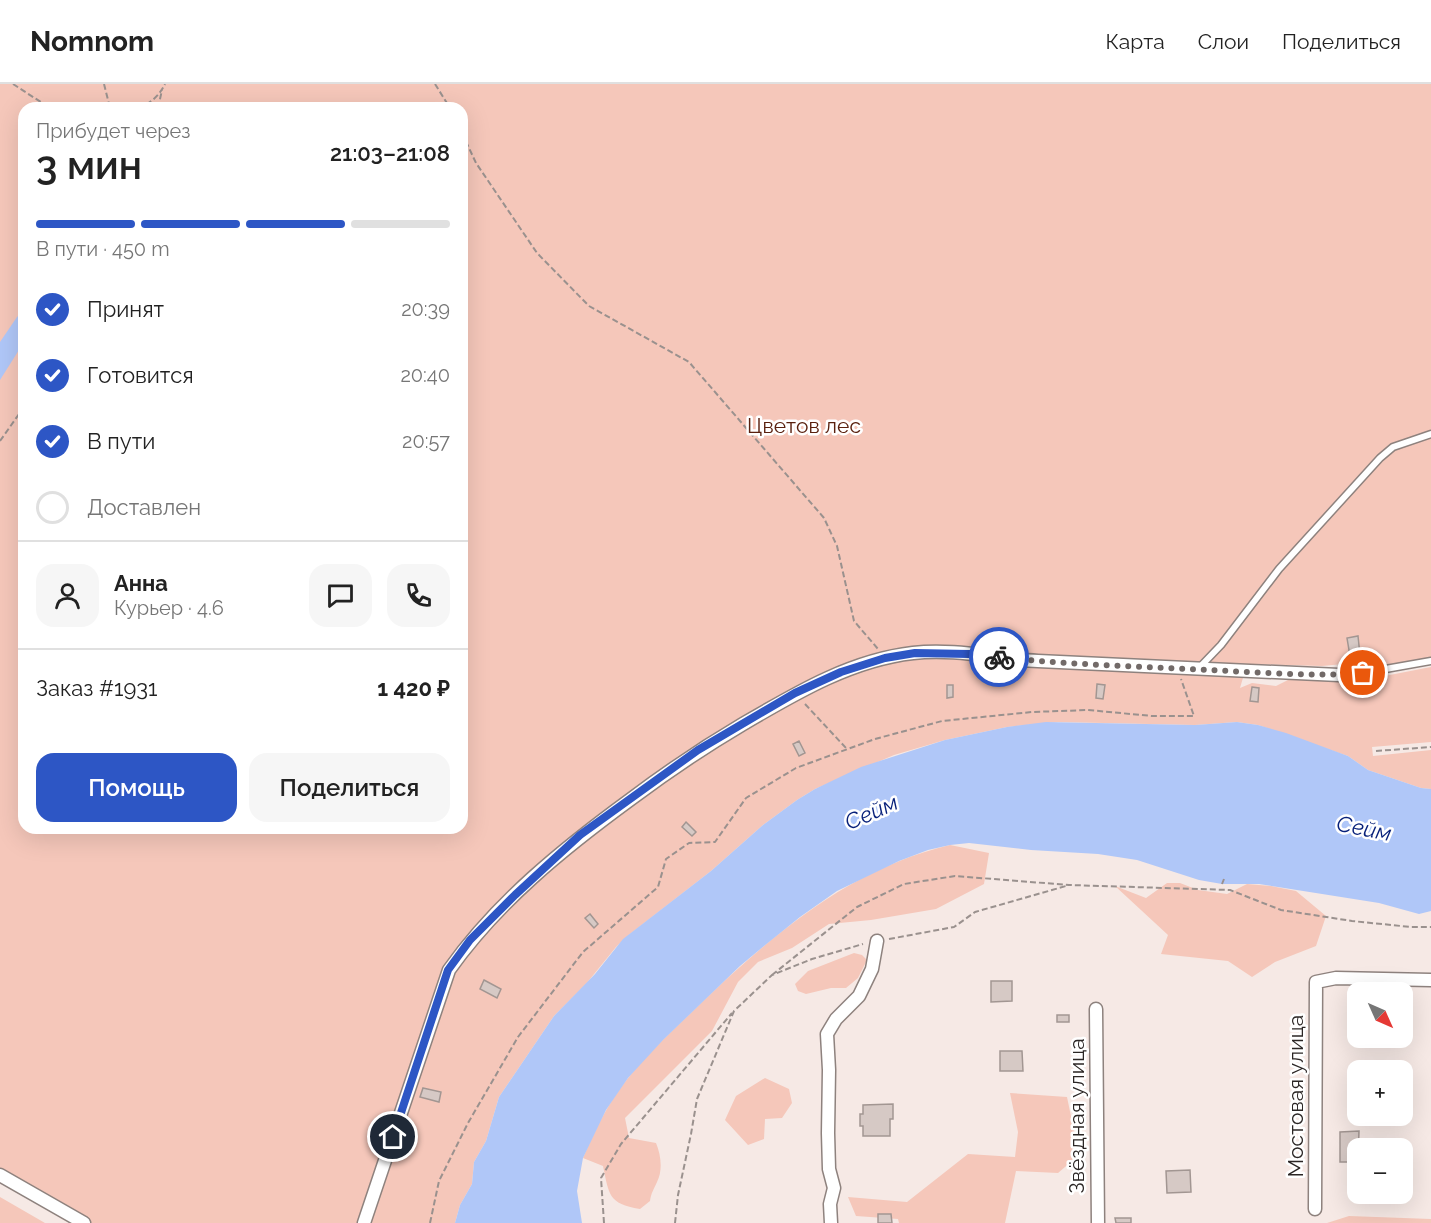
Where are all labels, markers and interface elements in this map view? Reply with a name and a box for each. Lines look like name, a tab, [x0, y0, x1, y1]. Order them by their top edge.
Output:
text: Nomnom	[30, 25, 154, 58]
text: Карта	[1106, 29, 1165, 54]
text: Слои	[1198, 29, 1249, 54]
text: Поделиться	[1282, 29, 1401, 54]
text: Прибудет через	[36, 119, 190, 143]
text: 21:03–21:08	[330, 140, 450, 166]
text: 3 мин	[36, 142, 142, 188]
text: В пути · 450 m	[36, 237, 170, 261]
icon: check	[36, 293, 69, 326]
text: Принят	[87, 296, 164, 322]
text: 20:39	[401, 297, 450, 321]
icon: check	[36, 359, 69, 392]
text: Готовится	[87, 362, 194, 388]
text: 20:40	[400, 363, 450, 387]
park label: Цветов лес	[747, 413, 861, 438]
icon: check	[36, 425, 69, 458]
text: В пути	[87, 428, 155, 454]
text: 20:57	[402, 429, 450, 453]
text: Доставлен	[87, 494, 201, 520]
button: person	[36, 564, 99, 627]
button: chat	[309, 564, 372, 627]
button: phone	[387, 564, 450, 627]
text: Анна	[114, 570, 168, 596]
text: Курьер · 4.6	[114, 596, 224, 620]
courier	[969, 627, 1029, 687]
icon: bike	[983, 641, 1016, 674]
pin	[1337, 647, 1388, 698]
icon: bag	[1346, 656, 1379, 689]
text: Заказ #1931	[36, 675, 158, 701]
text: 1 420 ₽	[377, 675, 450, 701]
button: Помощь	[36, 753, 237, 822]
button: Поделиться	[249, 753, 450, 822]
water label: Сейм	[840, 789, 902, 835]
water label: Сейм	[1334, 810, 1394, 846]
north arrow	[1347, 982, 1413, 1048]
map controls	[1347, 982, 1413, 1204]
street label: Мостовая улица	[1283, 1015, 1308, 1177]
street label: Звёздная улица	[1064, 1038, 1089, 1194]
button: +	[1347, 1060, 1413, 1126]
pin	[367, 1111, 418, 1162]
icon: home	[376, 1120, 409, 1153]
button: −	[1347, 1138, 1413, 1204]

